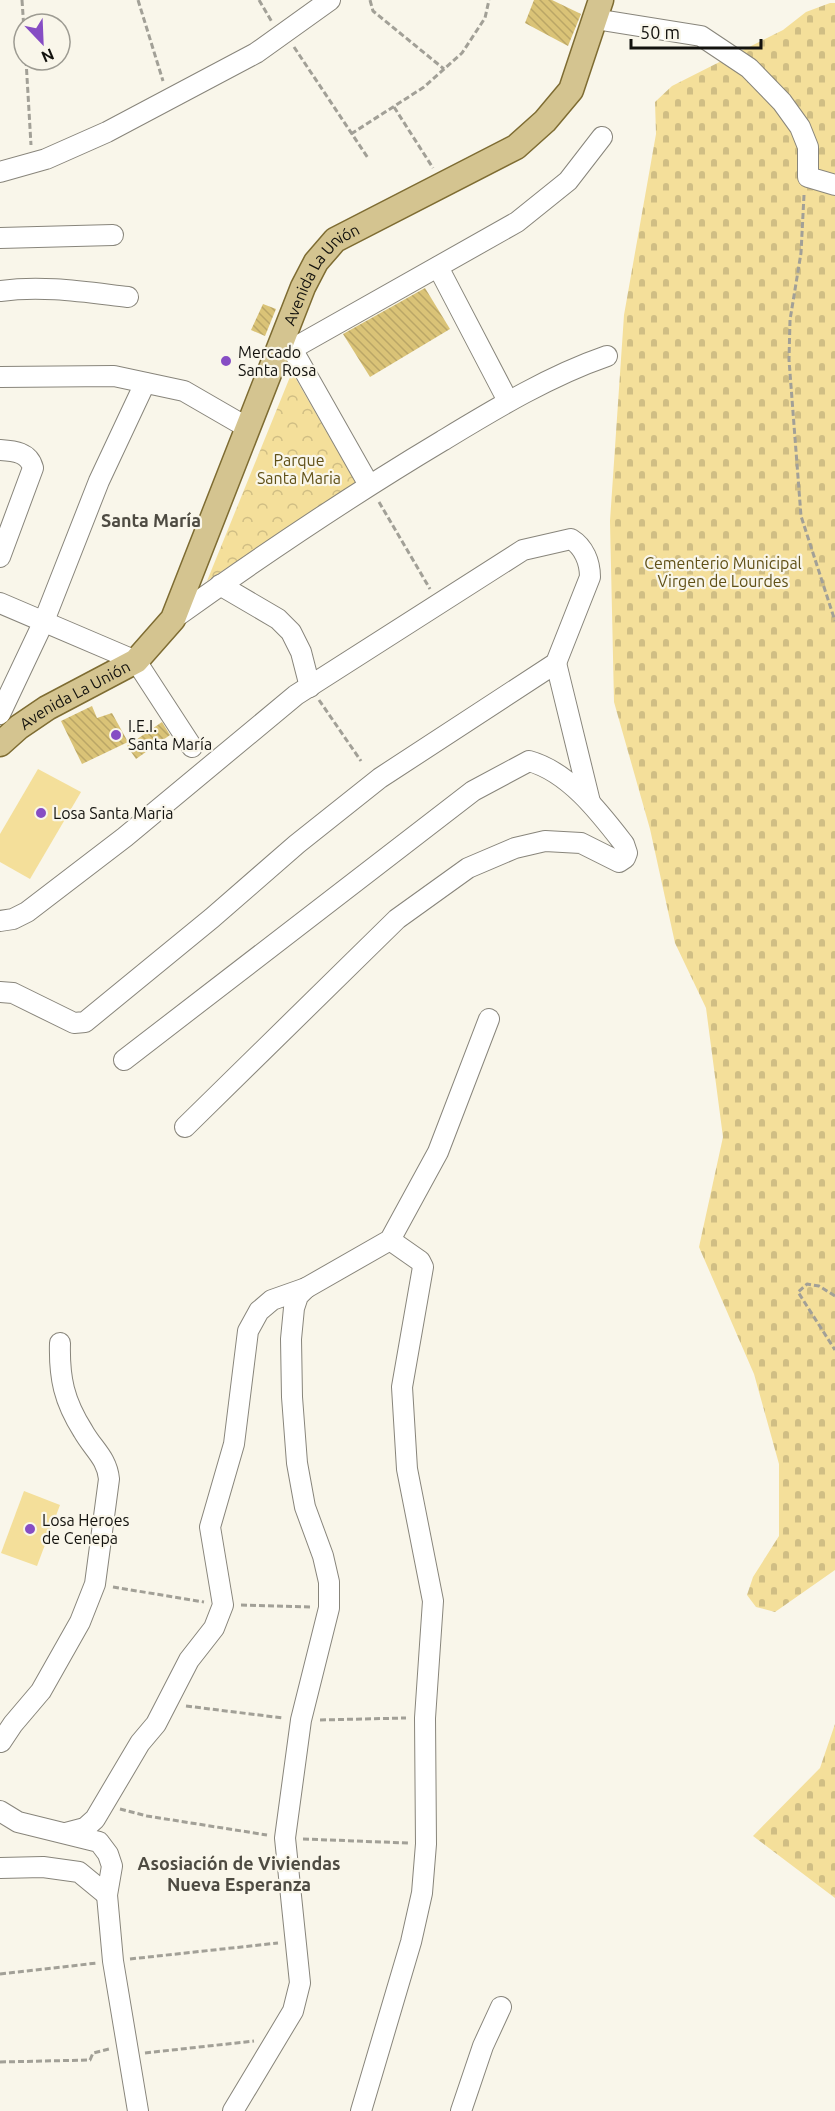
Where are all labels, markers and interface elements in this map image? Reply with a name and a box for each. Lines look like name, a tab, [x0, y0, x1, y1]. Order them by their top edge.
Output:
north arrow	[12, 12, 72, 72]
scale bar	[631, 12, 762, 50]
text: 50 m	[640, 22, 680, 42]
text: N	[39, 45, 57, 66]
street label: Avenida La Unión	[280, 220, 362, 328]
place label: Mercado Santa Rosa	[238, 343, 316, 379]
marker: Mercado Santa Rosa	[219, 354, 233, 368]
park label: Parque Santa Maria	[257, 451, 341, 487]
district label: Santa María	[101, 510, 201, 530]
park label: Cementerio Municipal Virgen de Lourdes	[644, 554, 802, 590]
street label: Avenida La Unión	[16, 657, 133, 733]
place label: I.E.I. Santa María	[128, 717, 212, 753]
marker: I.E.I. Santa María	[109, 728, 123, 742]
place label: Losa Santa Maria	[53, 804, 174, 822]
marker: Losa Santa Maria	[34, 806, 48, 820]
place label: Losa Heroes de Cenepa	[42, 1511, 130, 1547]
marker: Losa Heroes de Cenepa	[23, 1522, 37, 1536]
district label: Asosiación de Viviendas Nueva Esperanza	[138, 1853, 340, 1894]

